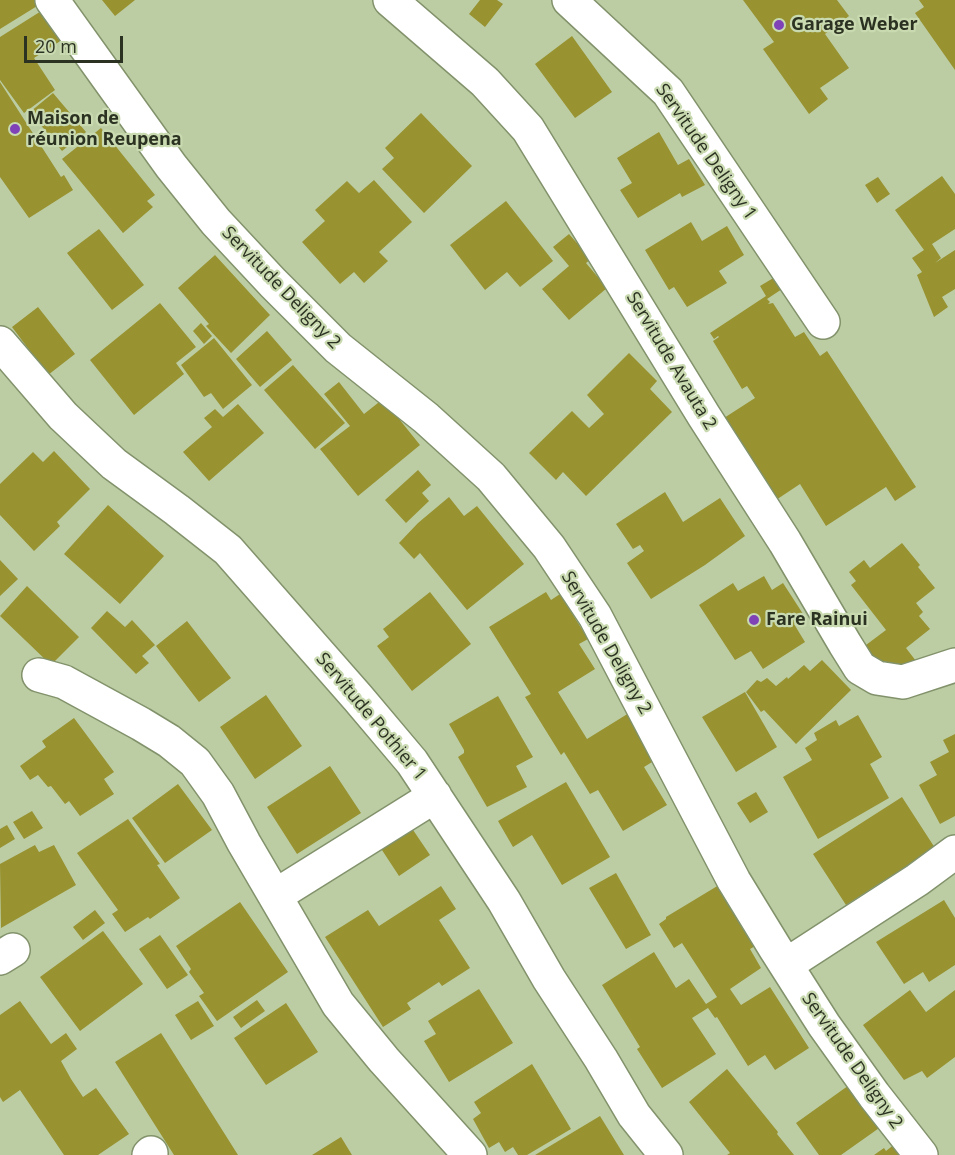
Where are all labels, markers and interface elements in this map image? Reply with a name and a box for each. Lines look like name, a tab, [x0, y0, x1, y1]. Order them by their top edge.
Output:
place label: Garage Weber	[791, 14, 918, 36]
marker: Garage Weber	[772, 18, 786, 32]
scale bar	[27, 24, 126, 62]
text: 20 m	[35, 34, 77, 58]
street label: Servitude Deligny 1	[651, 80, 761, 224]
place label: Maison de réunion Reupena	[27, 108, 182, 150]
marker: Maison de réunion Reupena	[8, 122, 22, 136]
street label: Servitude Deligny 2	[217, 223, 345, 353]
street label: Servitude Avauta 2	[621, 288, 721, 434]
street label: Servitude Deligny 2	[556, 568, 656, 718]
place label: Fare Rainui	[766, 609, 868, 631]
marker: Fare Rainui	[747, 613, 761, 627]
street label: Servitude Pothier 1	[311, 649, 431, 785]
street label: Servitude Deligny 2	[797, 989, 907, 1133]

